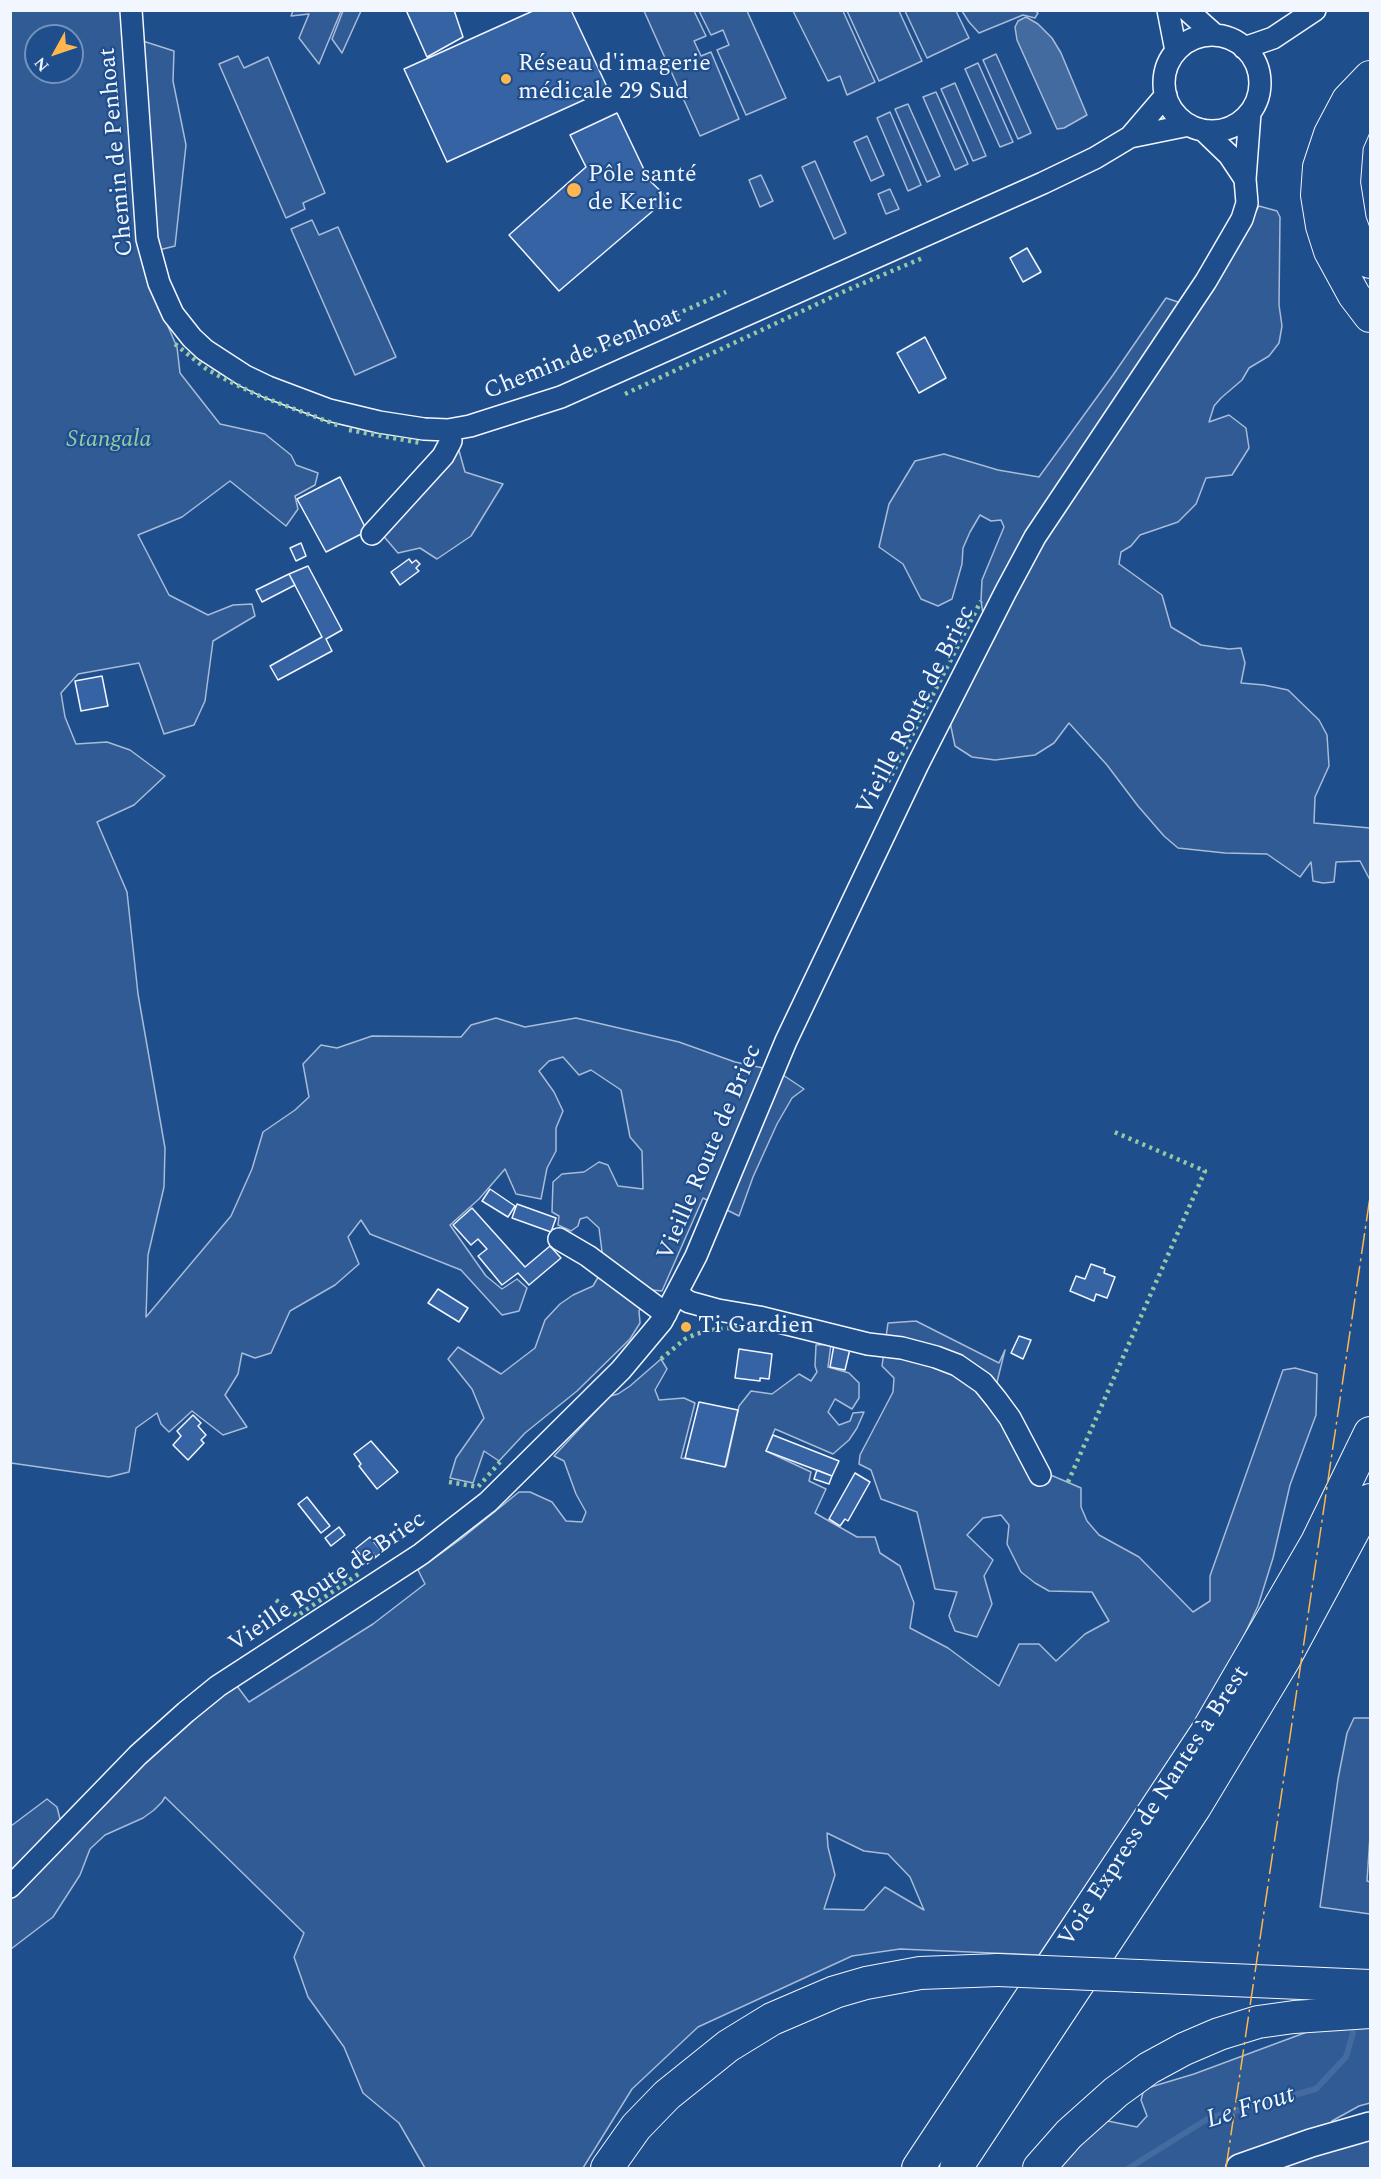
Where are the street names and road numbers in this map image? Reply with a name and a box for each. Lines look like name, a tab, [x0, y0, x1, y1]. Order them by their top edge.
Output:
street label: Chemin de Penhoat	[95, 46, 141, 258]
street label: Chemin de Penhoat	[480, 302, 686, 408]
street label: Vieille Route de Briec	[852, 601, 982, 821]
street label: Vieille Route de Briec	[653, 1041, 769, 1265]
street label: Vieille Route de Briec	[224, 1506, 432, 1660]
street label: Voie Express de Nantes à Brest	[1053, 1661, 1257, 1953]

